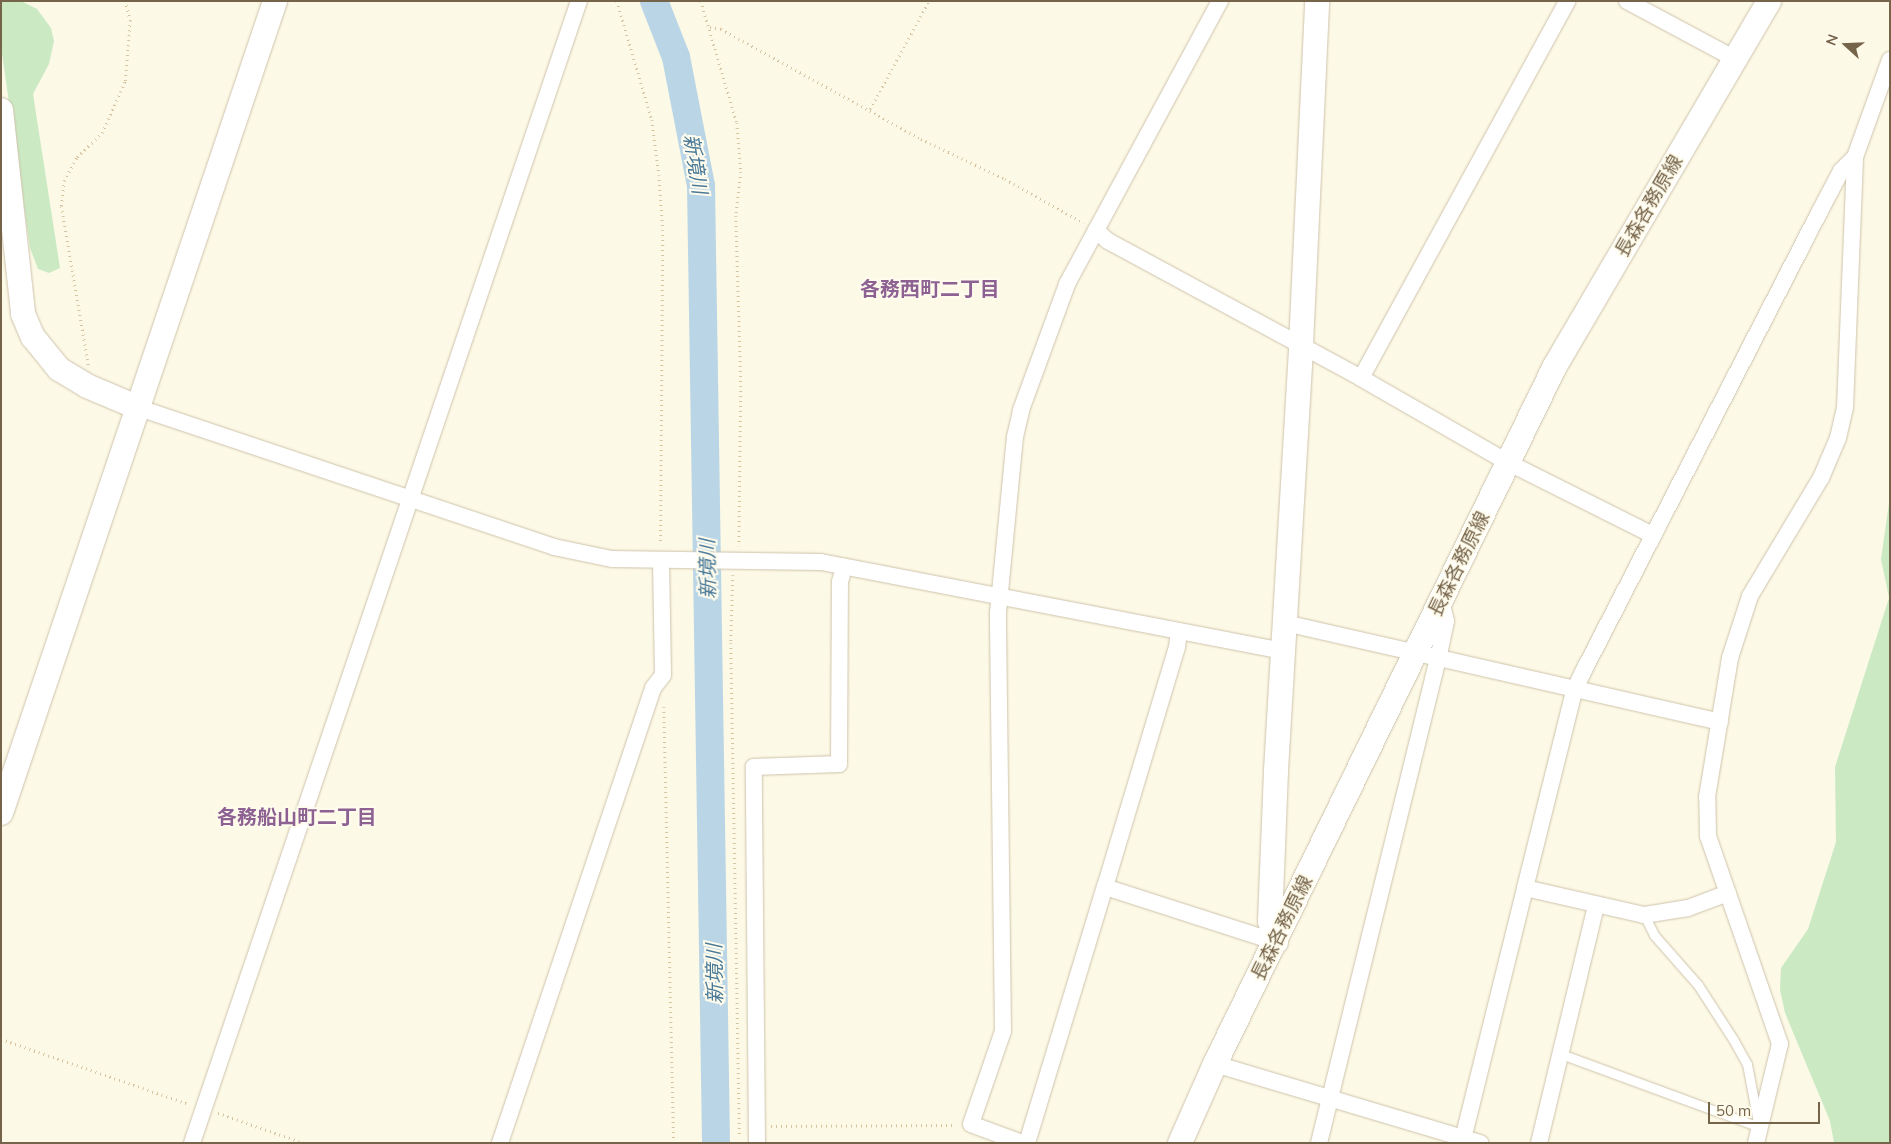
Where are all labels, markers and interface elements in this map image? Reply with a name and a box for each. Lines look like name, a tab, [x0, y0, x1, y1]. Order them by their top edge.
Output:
north arrow	[1821, 20, 1871, 70]
text: N	[1822, 32, 1842, 48]
water label: 新境川	[679, 132, 713, 196]
street label: 長森各務原線	[1611, 151, 1687, 261]
district label: 各務西町二丁目	[860, 276, 1000, 300]
street label: 長森各務原線	[1424, 508, 1494, 620]
water label: 新境川	[694, 539, 720, 599]
district label: 各務船山町二丁目	[217, 804, 377, 828]
street label: 長森各務原線	[1247, 872, 1317, 984]
water label: 新境川	[701, 944, 727, 1004]
scale bar	[1711, 1092, 1824, 1124]
text: 50 m	[1716, 1101, 1751, 1120]

